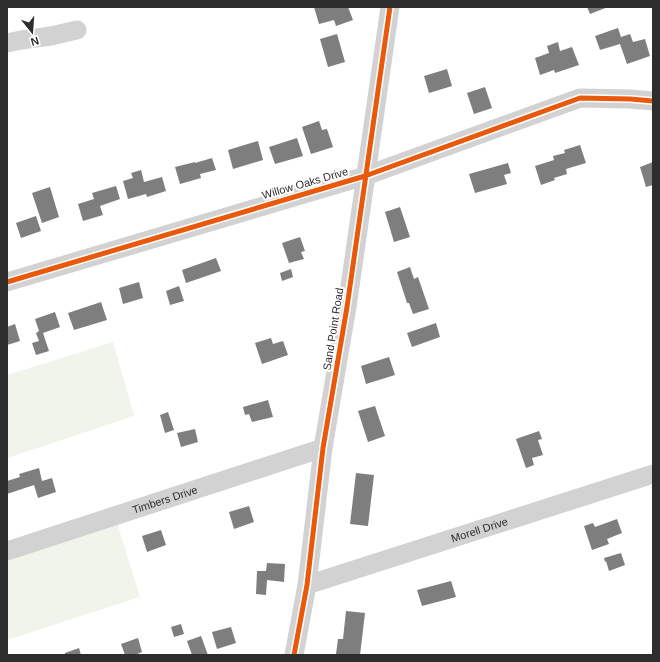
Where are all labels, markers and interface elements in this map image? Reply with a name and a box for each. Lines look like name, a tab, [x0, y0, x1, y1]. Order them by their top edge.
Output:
north arrow	[12, 12, 52, 52]
text: N	[29, 35, 40, 48]
street label: Willow Oaks Drive	[260, 165, 350, 201]
street label: Sand Point Road	[321, 287, 345, 371]
street label: Timbers Drive	[131, 483, 199, 516]
street label: Morell Drive	[450, 515, 509, 544]

